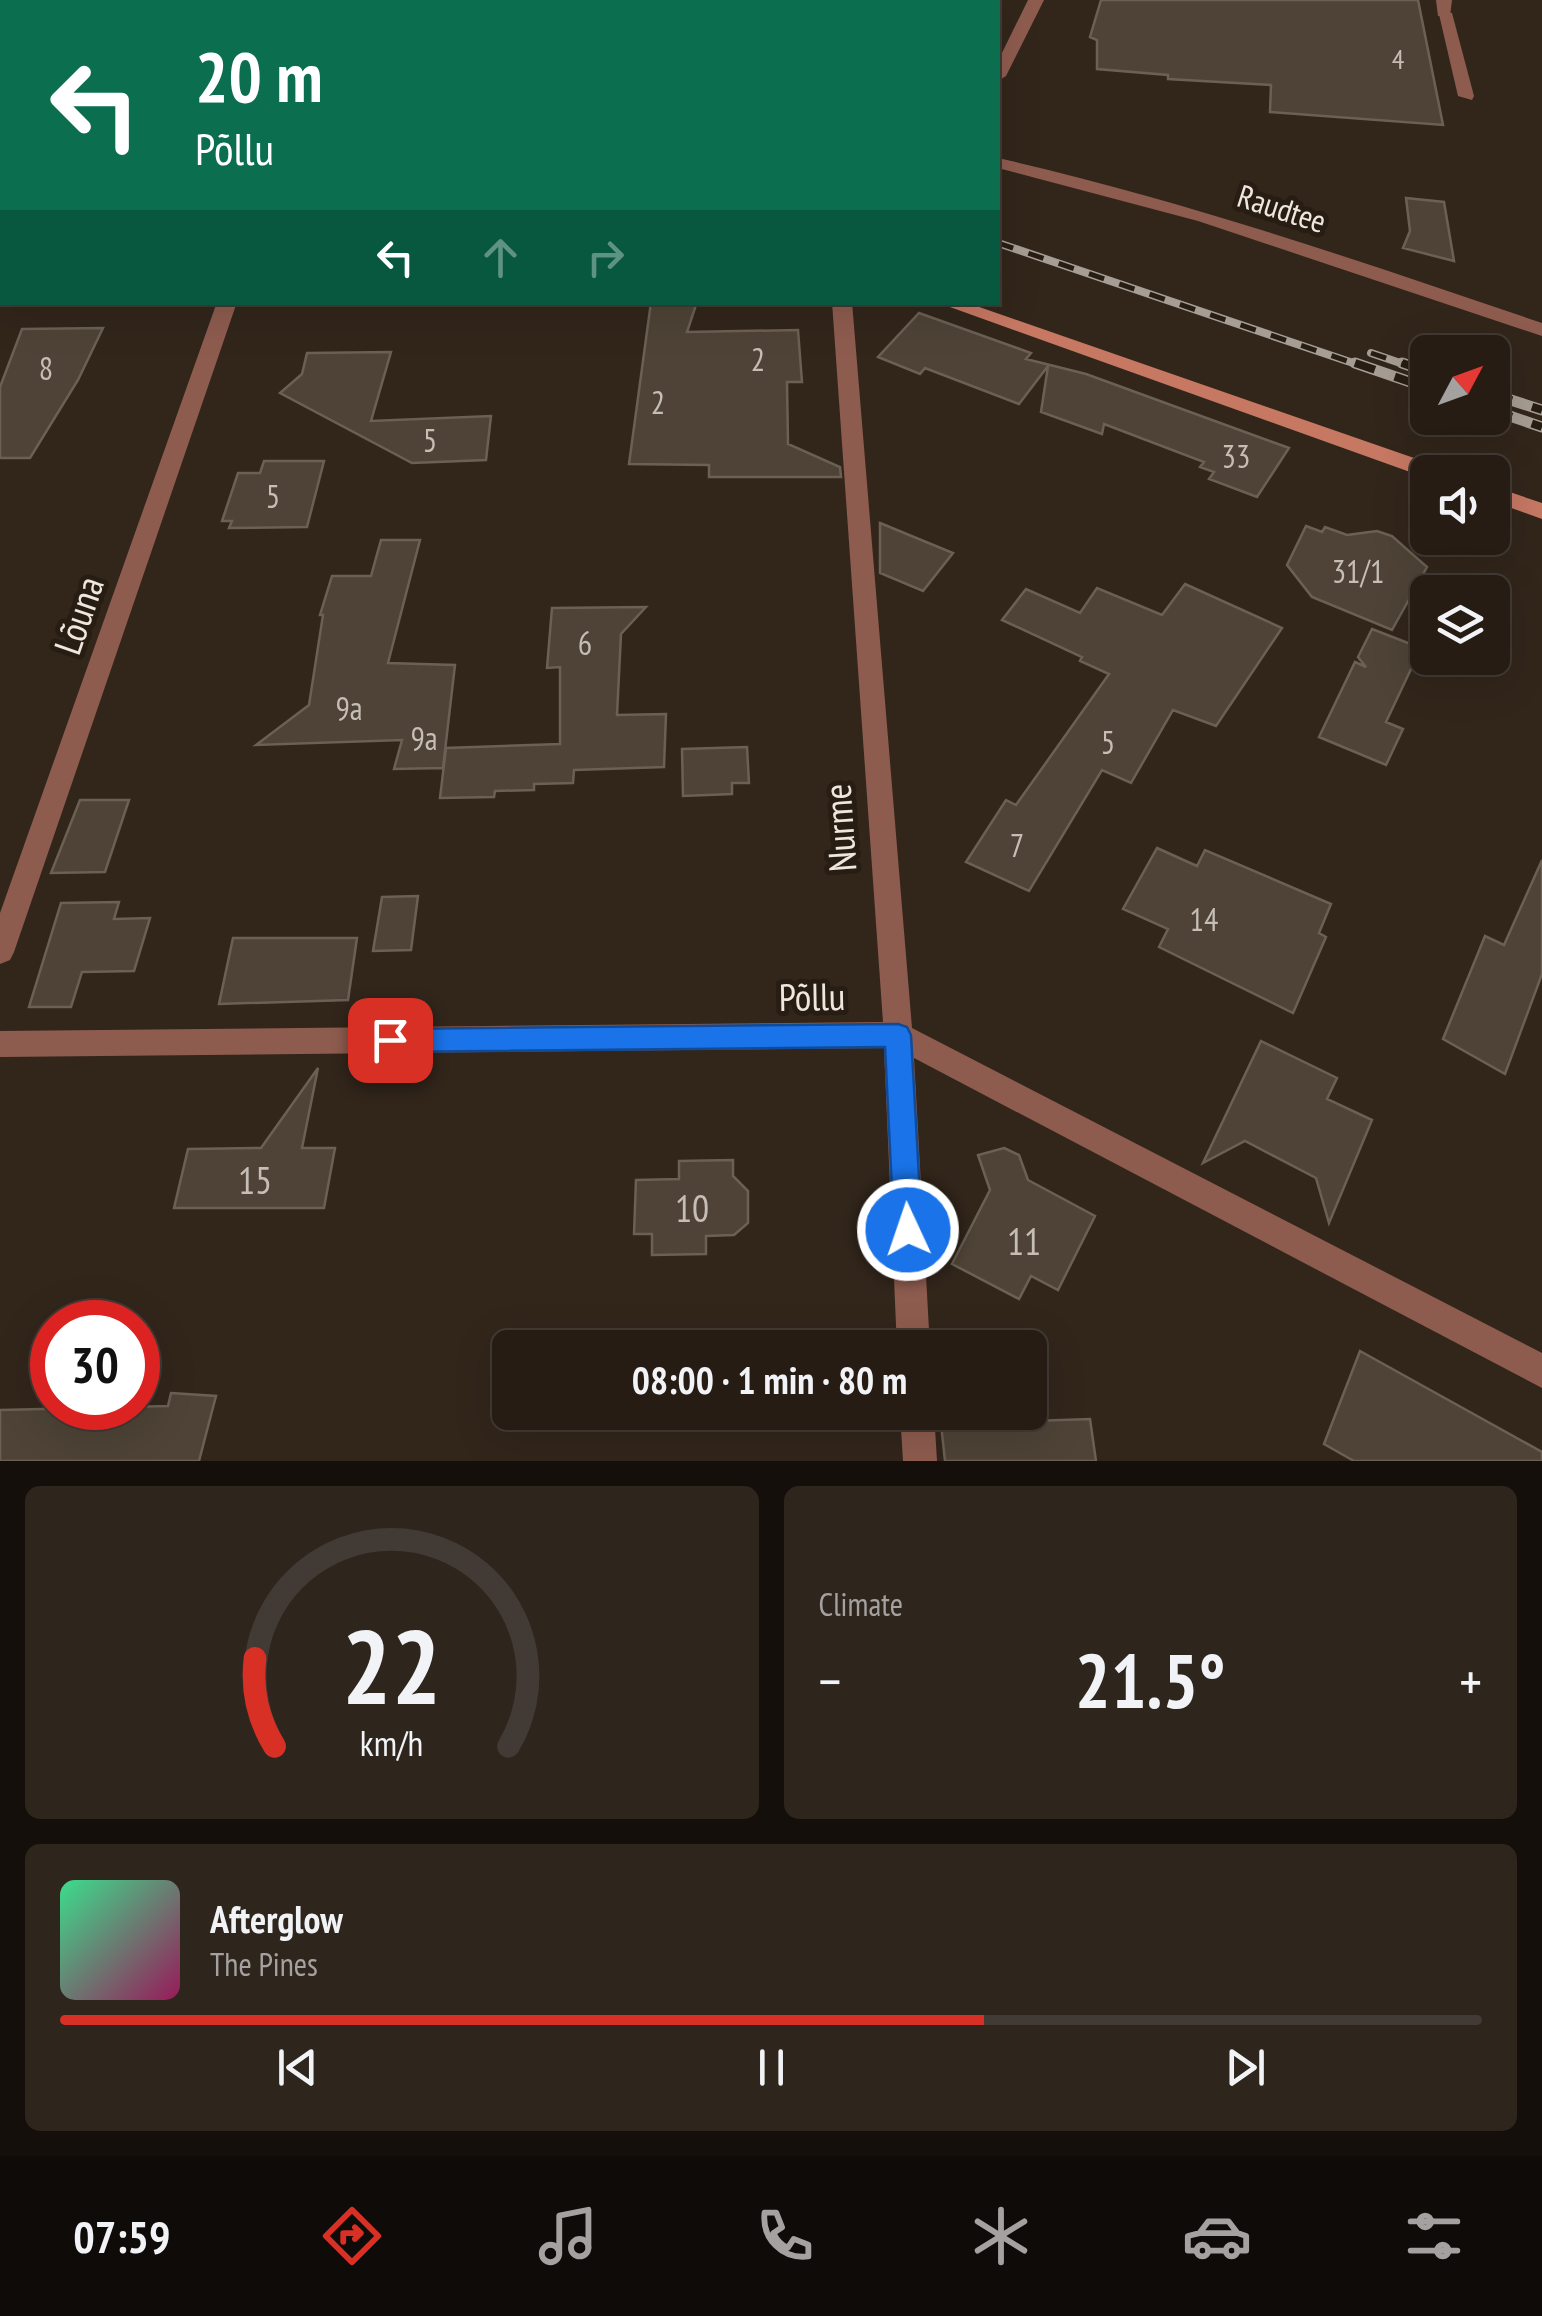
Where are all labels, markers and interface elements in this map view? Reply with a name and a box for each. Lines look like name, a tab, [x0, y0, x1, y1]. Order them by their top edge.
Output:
text: 20 m	[195, 31, 323, 121]
icon: left	[30, 40, 160, 170]
house number: 4	[1392, 40, 1405, 77]
text: Põllu	[195, 119, 274, 177]
street label: Raudtee	[1232, 174, 1332, 242]
icon: left	[368, 230, 423, 285]
icon: ahead	[473, 230, 528, 285]
icon: right	[578, 230, 633, 285]
north arrow	[1410, 335, 1510, 435]
map controls	[1410, 335, 1510, 675]
house number: 2	[751, 338, 765, 380]
house number: 8	[39, 347, 53, 389]
house number: 2	[651, 381, 665, 423]
house number: 5	[423, 419, 437, 461]
house number: 33	[1222, 435, 1250, 477]
button: sound	[1410, 455, 1510, 555]
house number: 5	[266, 475, 280, 517]
house number: 31/1	[1332, 550, 1384, 592]
street label: Lõuna	[42, 570, 114, 660]
button: layers	[1410, 575, 1510, 675]
house number: 6	[578, 622, 592, 664]
house number: 9a	[335, 687, 363, 729]
house number: 9a	[410, 717, 438, 759]
house number: 5	[1101, 721, 1115, 763]
street label: Nurme	[811, 783, 867, 873]
house number: 7	[1010, 824, 1024, 866]
house number: 14	[1190, 898, 1218, 940]
street label: Põllu	[778, 971, 846, 1021]
pin	[348, 998, 433, 1083]
icon: arrive	[363, 1013, 418, 1068]
house number: 15	[238, 1155, 272, 1204]
position arrow	[856, 1178, 960, 1282]
house number: 10	[675, 1183, 709, 1232]
house number: 11	[1007, 1216, 1041, 1265]
speed limit sign: 30	[30, 1300, 160, 1430]
text: 08:00 · 1 min · 80 m	[632, 1355, 907, 1404]
text: Climate	[819, 1583, 903, 1625]
text: 22	[342, 1598, 441, 1733]
text: 21.5°	[1075, 1632, 1226, 1729]
text: −	[819, 1645, 841, 1716]
text: +	[1459, 1645, 1482, 1716]
text: km/h	[360, 1720, 423, 1766]
text: Afterglow	[210, 1894, 343, 1943]
text: The Pines	[210, 1943, 318, 1985]
icon: previous	[270, 2040, 325, 2095]
icon: pause	[744, 2040, 799, 2095]
icon: next	[1218, 2040, 1273, 2095]
icon: directions	[317, 2201, 387, 2271]
icon: music	[533, 2201, 603, 2271]
icon: phone	[750, 2201, 820, 2271]
icon: climate	[966, 2201, 1036, 2271]
icon: car	[1182, 2201, 1252, 2271]
icon: filters	[1399, 2201, 1469, 2271]
text: 07:59	[73, 2207, 171, 2265]

